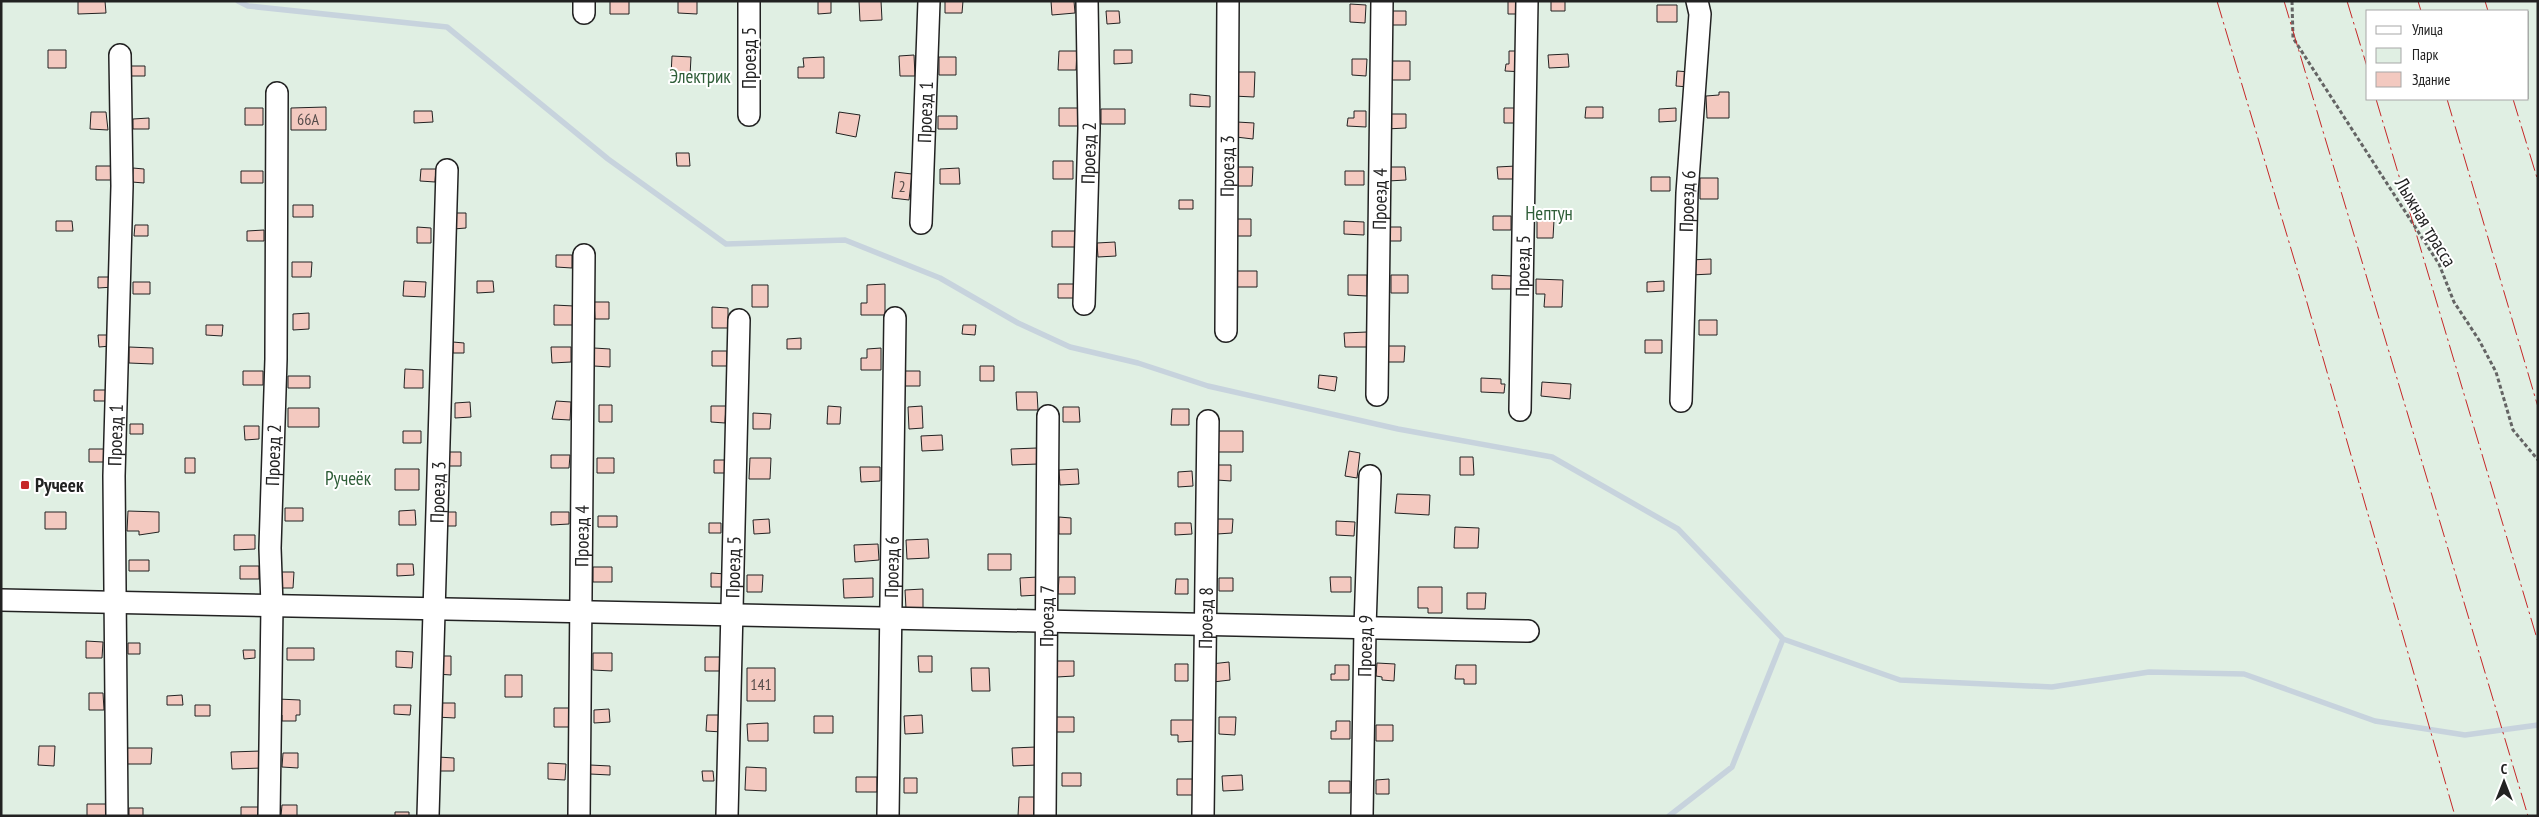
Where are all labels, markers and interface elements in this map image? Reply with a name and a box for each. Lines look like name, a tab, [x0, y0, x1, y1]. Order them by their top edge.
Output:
legend	[2366, 10, 2529, 100]
text: Улица	[2412, 20, 2443, 39]
street label: Проезд 5	[737, 27, 761, 89]
text: Парк	[2412, 45, 2438, 64]
park label: Электрик	[669, 64, 731, 88]
text: Здание	[2412, 70, 2450, 89]
street label: Проезд 1	[912, 81, 938, 143]
house number: 66А	[297, 109, 319, 129]
street label: Проезд 2	[1075, 122, 1101, 184]
street label: Проезд 3	[1215, 135, 1239, 197]
street label: Проезд 4	[1367, 167, 1392, 230]
street label: Проезд 6	[1674, 169, 1701, 232]
street label: Лыжная трасса	[2389, 172, 2462, 271]
house number: 2	[898, 176, 906, 196]
park label: Нептун	[1525, 201, 1573, 225]
street label: Проезд 5	[1510, 235, 1535, 297]
street label: Проезд 1	[102, 404, 128, 466]
street label: Проезд 2	[260, 424, 286, 486]
street label: Проезд 3	[425, 461, 450, 523]
park label: Ручеёк	[325, 466, 372, 490]
place label: Ручеек	[35, 473, 84, 497]
marker: Ручеек	[19, 479, 31, 491]
street label: Проезд 4	[569, 504, 594, 567]
street label: Проезд 5	[720, 536, 746, 598]
street label: Проезд 6	[879, 536, 904, 598]
street label: Проезд 7	[1034, 585, 1059, 647]
street label: Проезд 8	[1193, 587, 1218, 649]
street label: Проезд 9	[1352, 615, 1377, 677]
house number: 141	[750, 674, 772, 694]
north arrow	[2479, 757, 2529, 807]
text: С	[2501, 760, 2508, 778]

